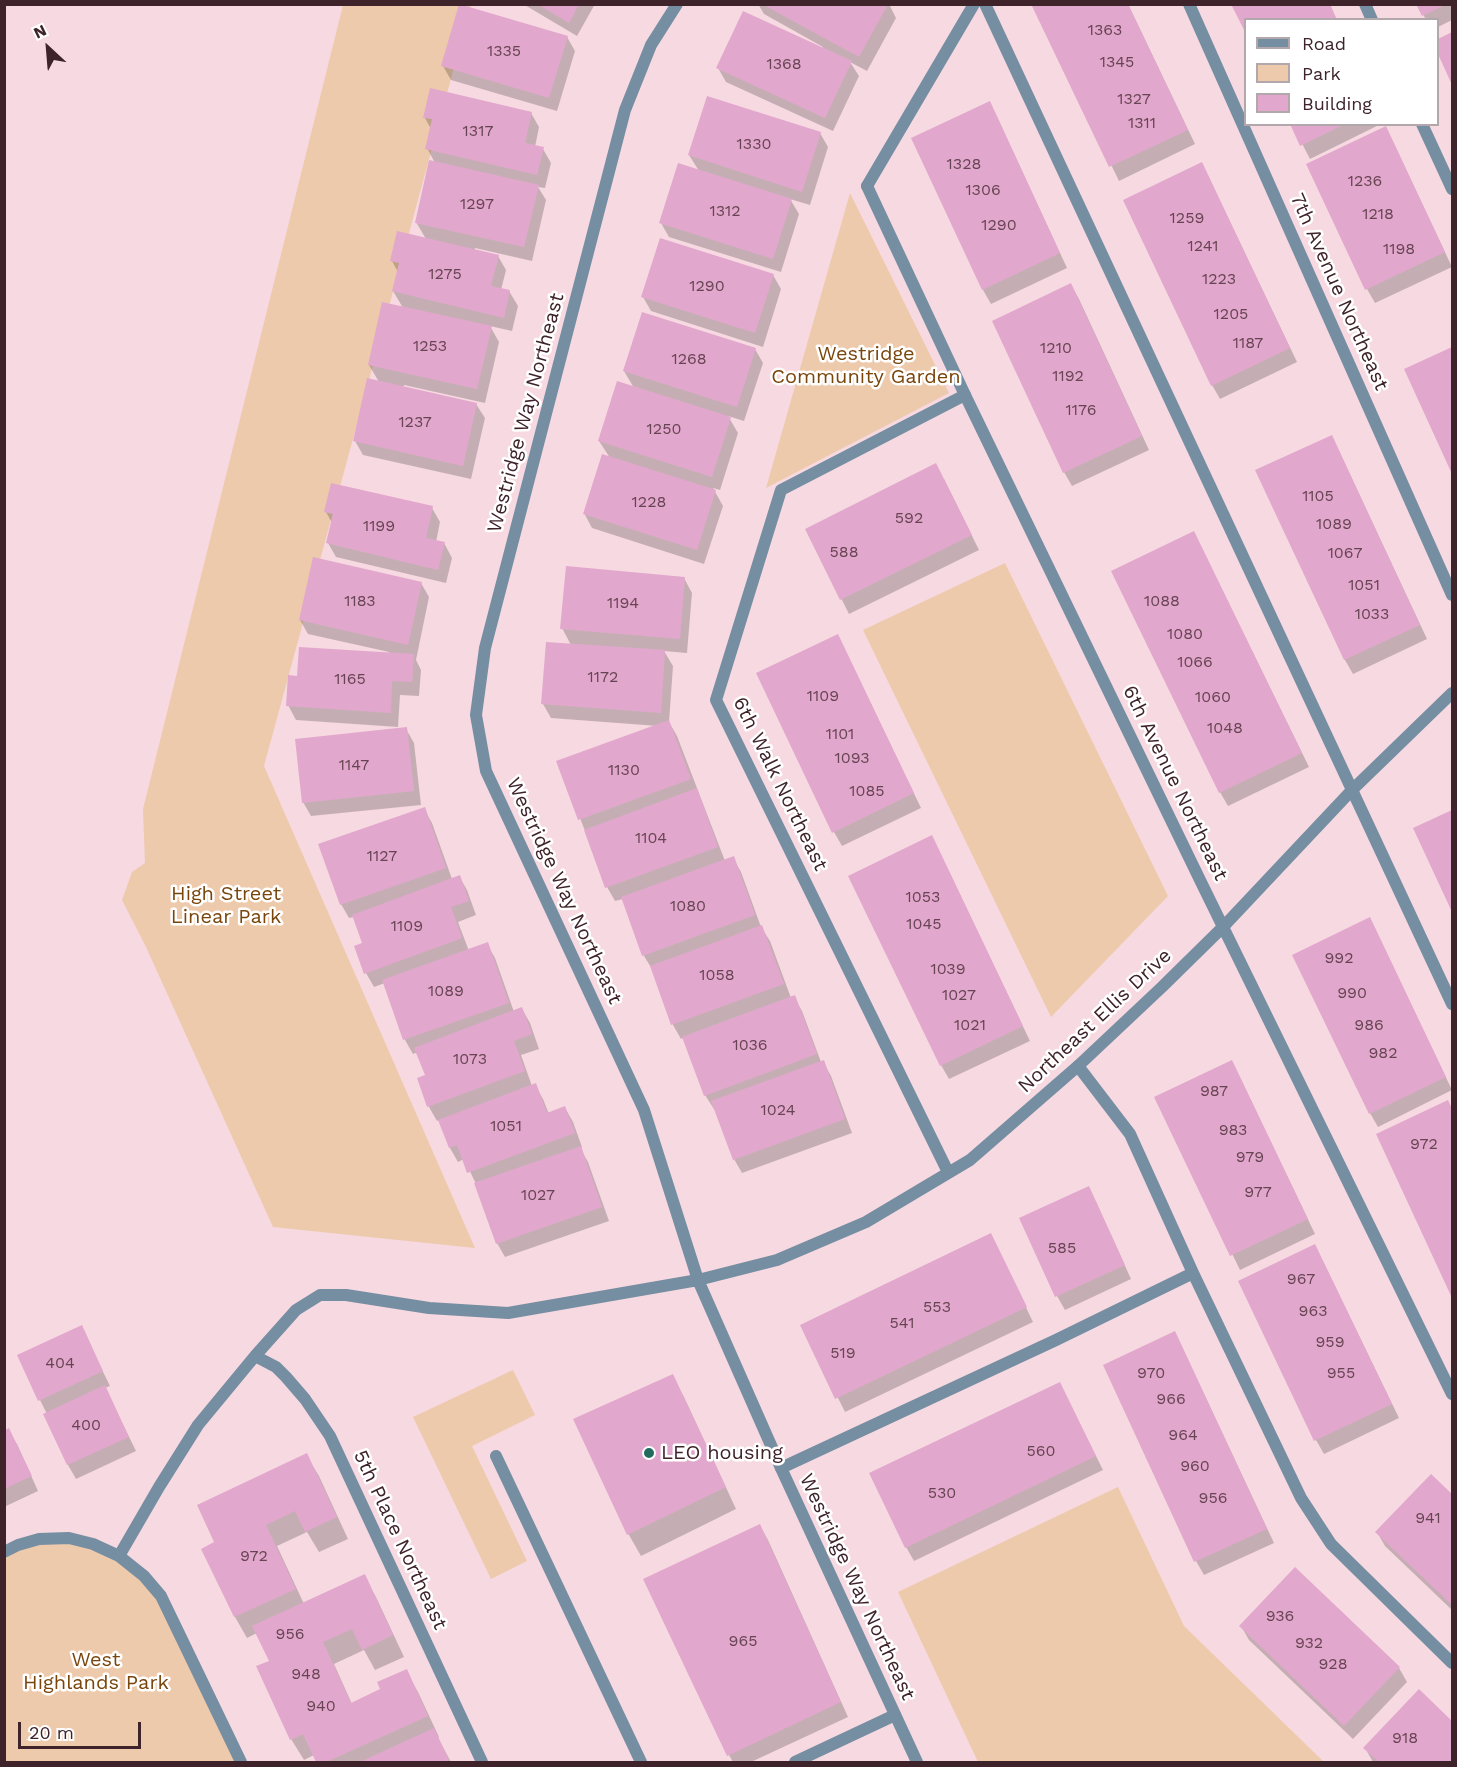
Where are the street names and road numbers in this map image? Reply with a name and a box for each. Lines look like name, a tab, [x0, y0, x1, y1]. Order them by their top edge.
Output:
street label: 7th Avenue Northeast	[1285, 190, 1393, 394]
street label: Westridge Way Northeast	[482, 291, 570, 535]
street label: 6th Avenue Northeast	[1117, 682, 1233, 884]
street label: 6th Walk Northeast	[727, 693, 833, 875]
street label: Westridge Way Northeast	[501, 774, 627, 1008]
street label: Northeast Ellis Drive	[1013, 944, 1177, 1098]
street label: 5th Place Northeast	[348, 1447, 452, 1633]
street label: Westridge Way Northeast	[794, 1470, 920, 1704]

